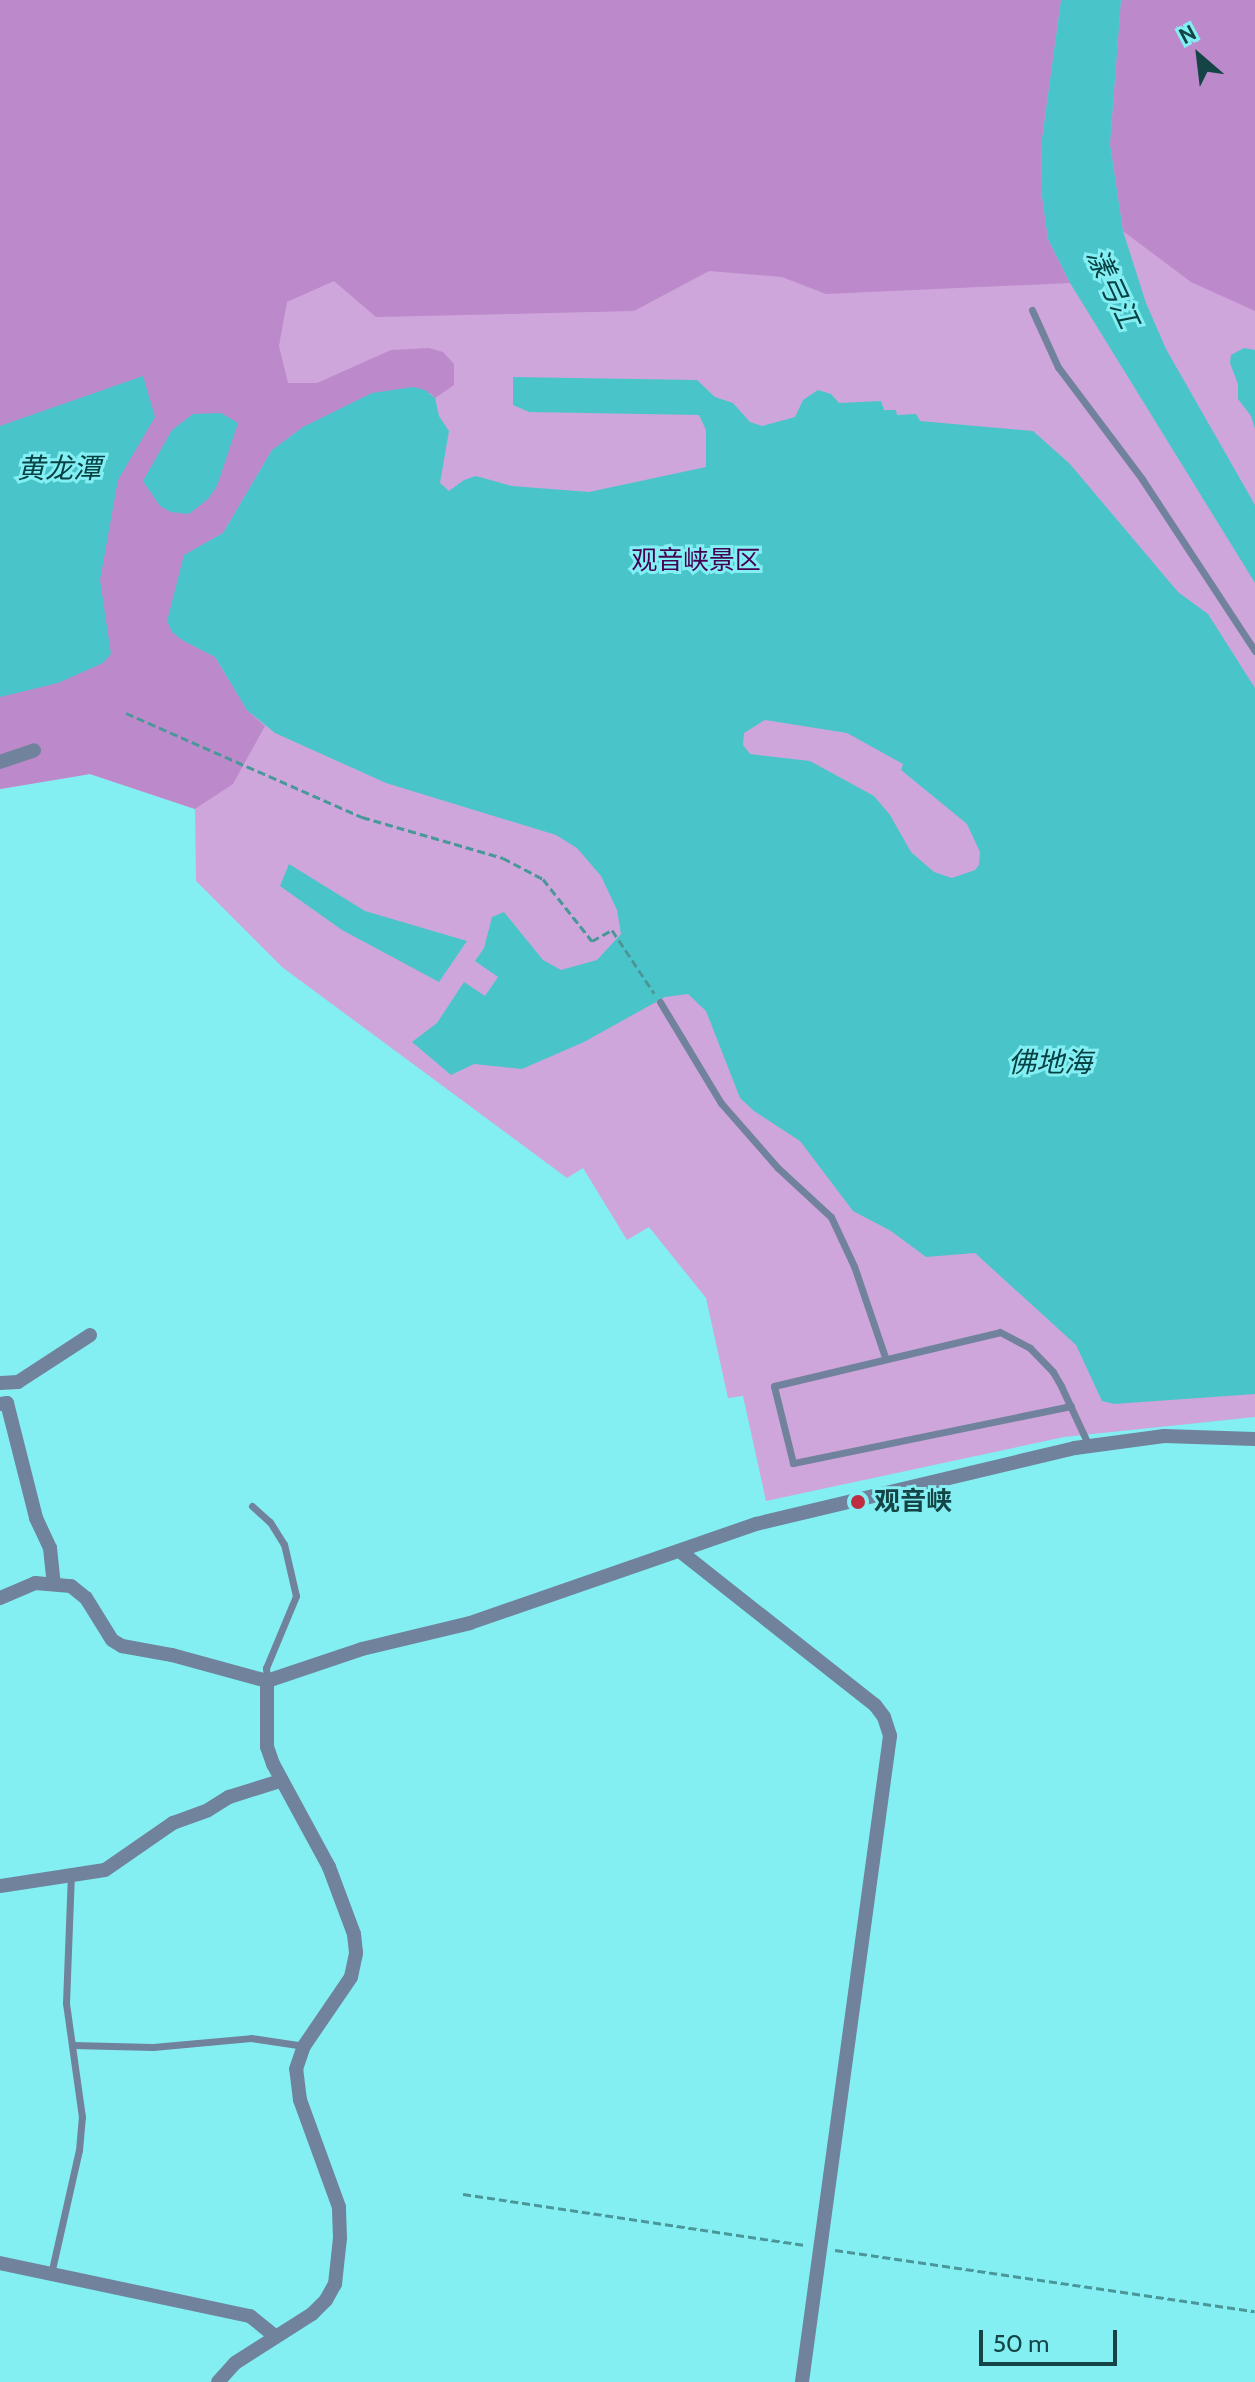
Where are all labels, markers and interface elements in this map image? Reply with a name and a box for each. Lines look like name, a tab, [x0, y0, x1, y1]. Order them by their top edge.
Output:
north arrow	[1159, 16, 1239, 96]
text: N	[1174, 19, 1201, 50]
water label: 漾弓江	[1080, 243, 1146, 333]
water label: 黄龙潭	[17, 451, 101, 485]
park label: 观音峡景区	[631, 545, 761, 577]
water label: 佛地海	[1008, 1045, 1092, 1079]
place label: 观音峡	[874, 1486, 952, 1518]
marker: 观音峡	[849, 1493, 867, 1511]
scale bar	[983, 2314, 1121, 2364]
text: 50 m	[993, 2329, 1049, 2358]

